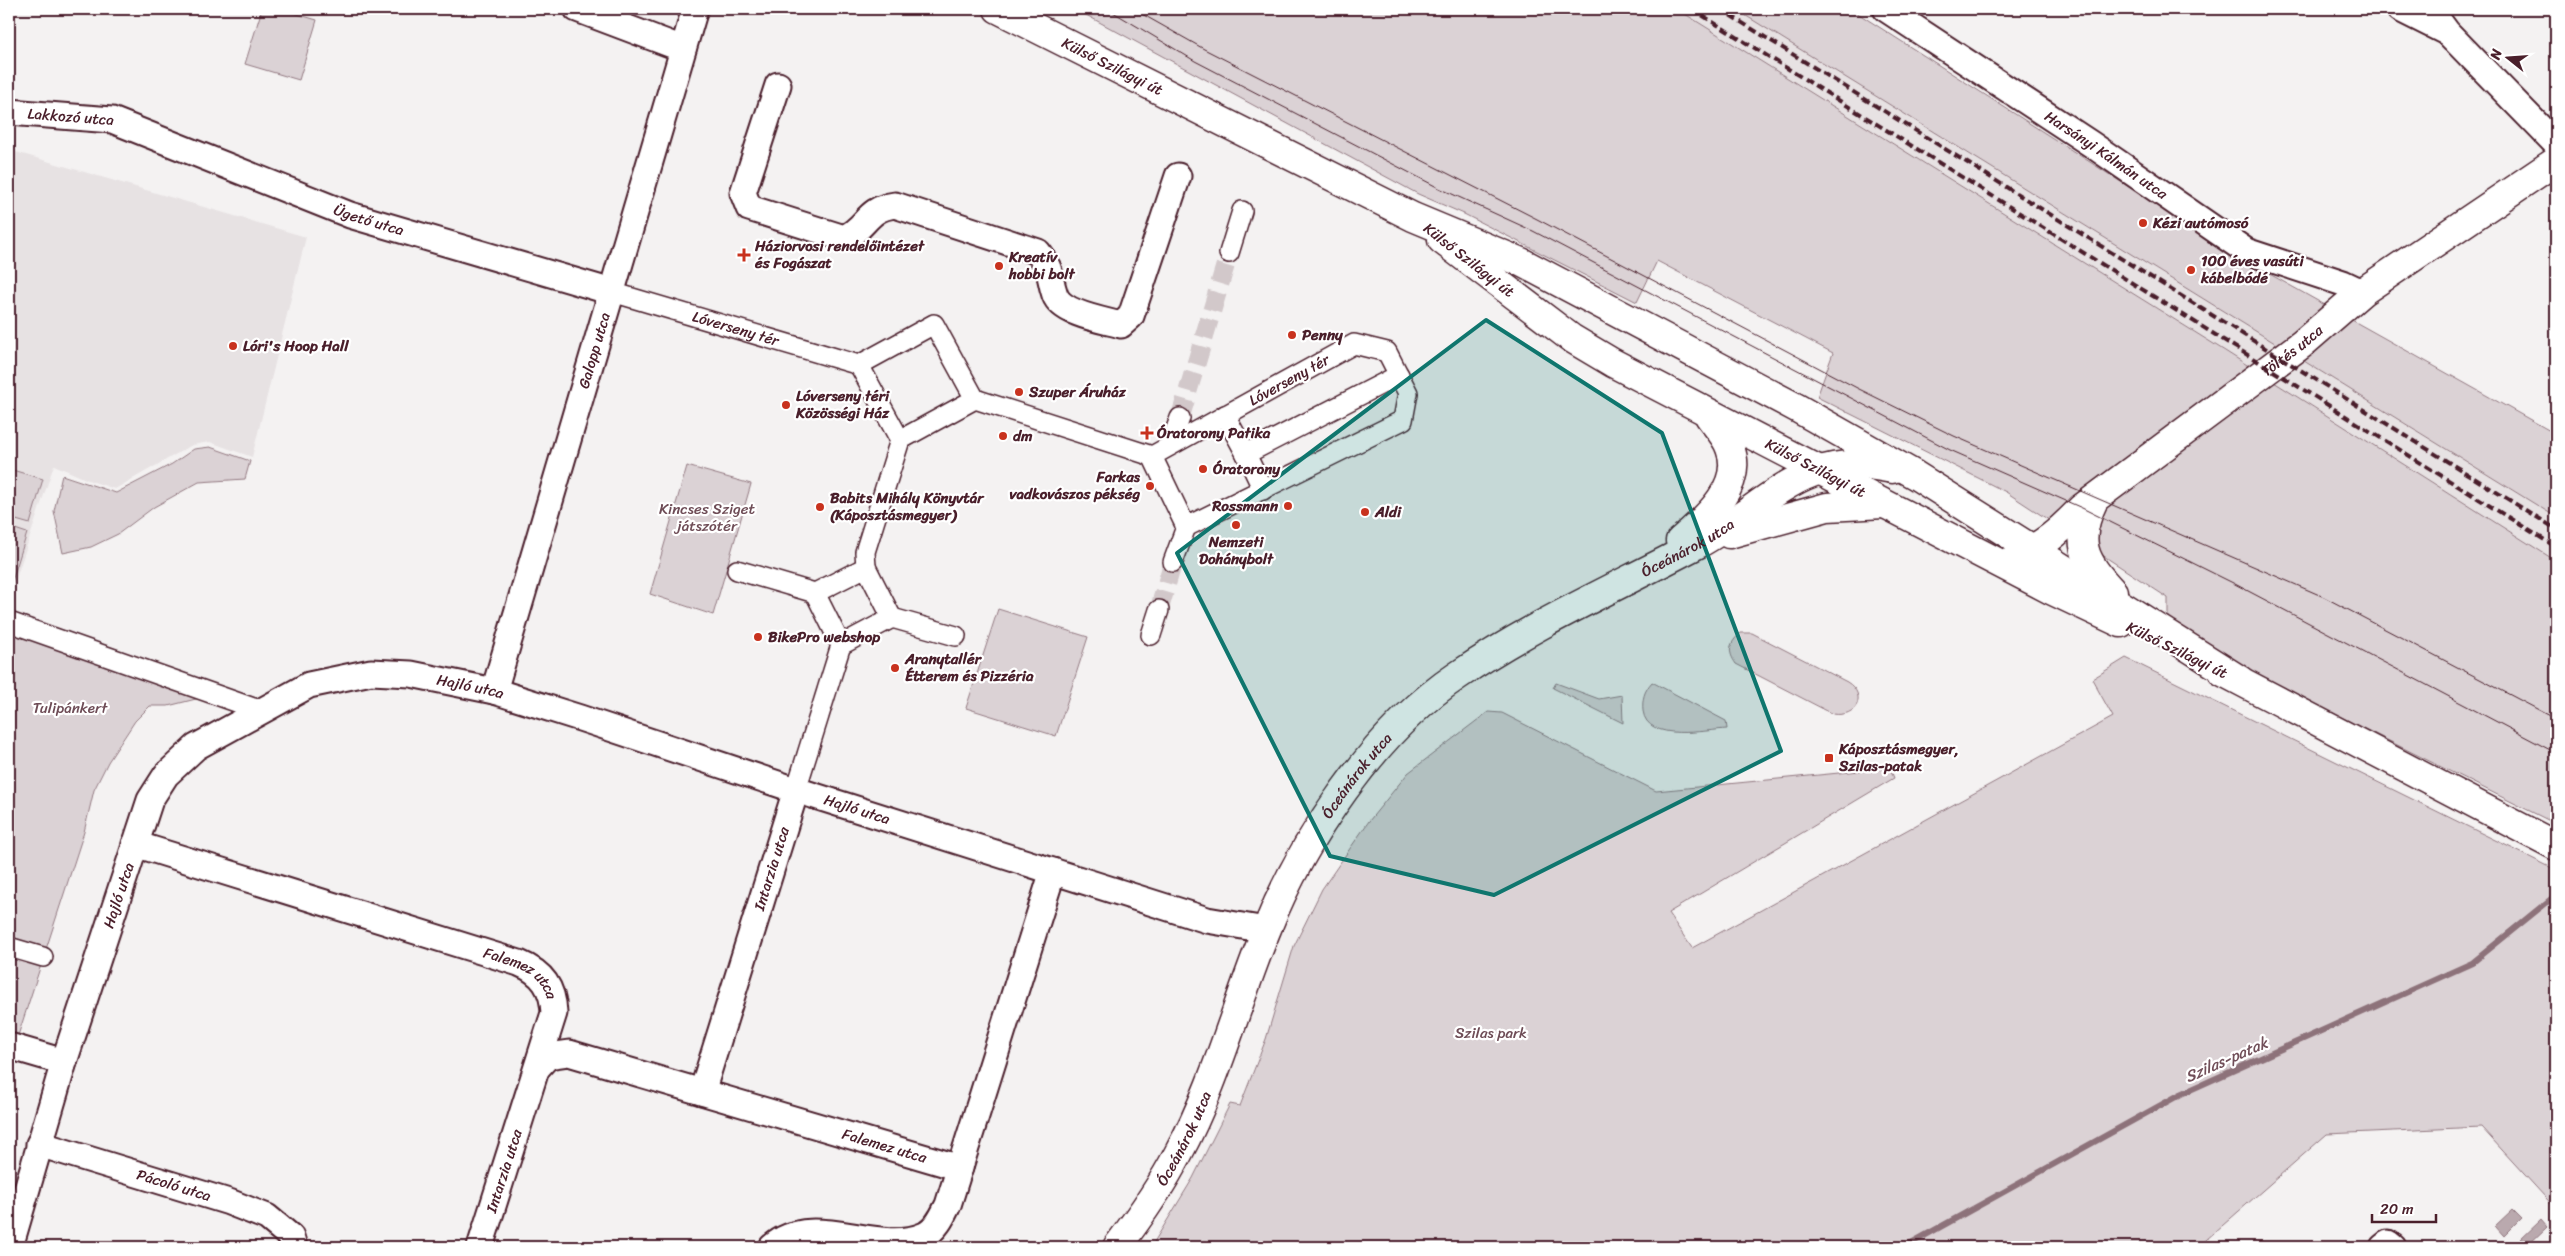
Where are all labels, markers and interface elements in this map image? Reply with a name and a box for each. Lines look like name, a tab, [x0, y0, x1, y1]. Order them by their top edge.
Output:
street label: Külső Szilágyi út	[1057, 30, 1168, 103]
north arrow	[2482, 32, 2532, 82]
text: N	[2482, 46, 2510, 64]
street label: Lakkozó utca	[27, 100, 115, 133]
street label: Harsányi Kálmán utca	[2039, 104, 2173, 207]
street label: Ügető utca	[330, 197, 408, 243]
place label: Kézi autómosó	[2152, 210, 2249, 236]
street label: Külső Szilágyi út	[1418, 216, 1521, 304]
marker: Kézi autómosó	[2137, 217, 2149, 229]
place label: Háziorvosi rendelőintézet és Fogászat	[754, 233, 925, 276]
place label: Kreatív hobbi bolt	[1008, 244, 1075, 287]
marker: Háziorvosi rendelőintézet és Fogászat	[737, 248, 751, 262]
place label: 100 éves vasúti kábelbódé	[2200, 248, 2304, 291]
marker: Kreatív hobbi bolt	[993, 260, 1005, 272]
marker: 100 éves vasúti kábelbódé	[2185, 264, 2197, 276]
street label: Lóverseny tér	[689, 303, 783, 354]
street label: Galopp utca	[571, 309, 618, 392]
street label: Töltés utca	[2255, 318, 2329, 383]
place label: Penny	[1302, 322, 1343, 348]
marker: Penny	[1286, 329, 1298, 341]
place label: Lóri's Hoop Hall	[243, 333, 349, 359]
marker: Lóri's Hoop Hall	[227, 340, 239, 352]
street label: Lóverseny tér	[1244, 347, 1335, 413]
place label: Szuper Áruház	[1028, 379, 1127, 405]
place label: Lóverseny téri Közösségi Ház	[795, 383, 890, 426]
marker: Szuper Áruház	[1013, 386, 1025, 398]
marker: Lóverseny téri Közösségi Ház	[780, 399, 792, 411]
place label: Óratorony Patika	[1156, 420, 1271, 446]
place label: dm	[1013, 423, 1033, 449]
marker: Óratorony Patika	[1141, 427, 1153, 439]
marker: dm	[997, 430, 1009, 442]
street label: Külső Szilágyi út	[1761, 431, 1871, 505]
place label: Óratorony	[1212, 456, 1281, 482]
marker: Óratorony	[1197, 463, 1209, 475]
place label: Farkas vadkovászos pékség	[1009, 464, 1141, 507]
marker: Farkas vadkovászos pékség	[1144, 480, 1156, 492]
place label: Babits Mihály Könyvtár (Káposztásmegyer)	[830, 485, 985, 528]
place label: Rossmann	[1211, 493, 1279, 519]
park label: Kincses Sziget játszótér	[659, 496, 755, 539]
place label: Aldi	[1374, 499, 1402, 525]
marker: Rossmann	[1282, 500, 1294, 512]
marker: Babits Mihály Könyvtár (Káposztásmegyer)	[814, 501, 826, 513]
marker: Aldi	[1359, 506, 1371, 518]
street label: Óceánárok utca	[1636, 511, 1740, 584]
marker: Nemzeti Dohánybolt	[1230, 519, 1242, 531]
place label: Nemzeti Dohánybolt	[1199, 529, 1274, 572]
street label: Külső Szilágyi út	[2122, 614, 2233, 686]
place label: BikePro webshop	[768, 624, 880, 650]
marker: BikePro webshop	[752, 631, 764, 643]
place label: Aranytallér Étterem és Pizzéria	[904, 646, 1034, 689]
marker: Aranytallér Étterem és Pizzéria	[889, 662, 901, 674]
street label: Hajló utca	[434, 667, 508, 706]
park label: Tulipánkert	[33, 695, 108, 721]
street label: Óceánárok utca	[1315, 726, 1399, 824]
place label: Káposztásmegyer, Szilas-patak	[1838, 736, 1959, 779]
marker: Káposztásmegyer, Szilas-patak	[1823, 752, 1835, 764]
street label: Hajló utca	[821, 787, 894, 832]
street label: Intarzia utca	[746, 823, 797, 915]
street label: Hajló utca	[96, 859, 142, 932]
street label: Falemez utca	[480, 940, 565, 1003]
park label: Szilas park	[1455, 1020, 1527, 1046]
water label: Szilas-patak	[2180, 1028, 2274, 1091]
street label: Óceánárok utca	[1150, 1087, 1219, 1191]
street label: Falemez utca	[839, 1121, 930, 1171]
street label: Intarzia utca	[478, 1125, 530, 1217]
street label: Pácoló utca	[133, 1162, 215, 1209]
scale bar	[2372, 1191, 2436, 1223]
text: 20 m	[2380, 1196, 2414, 1222]

